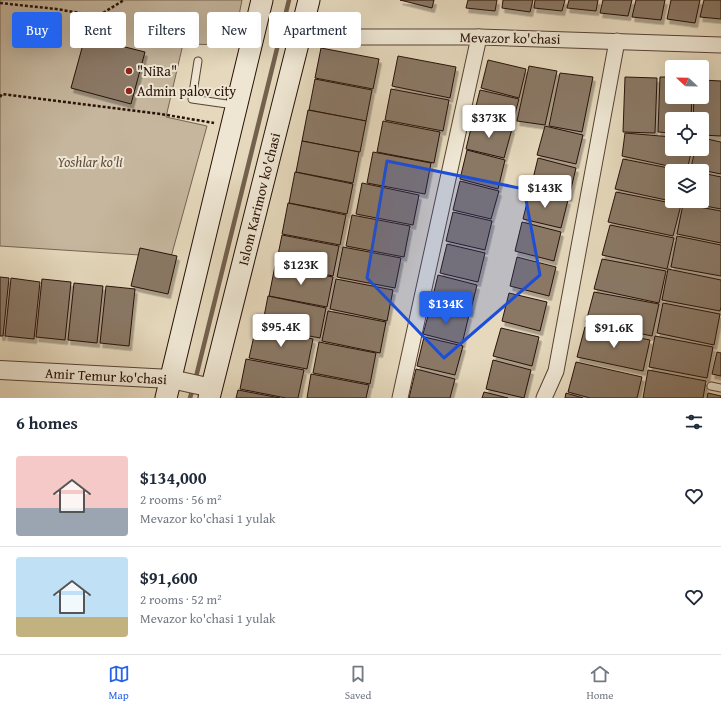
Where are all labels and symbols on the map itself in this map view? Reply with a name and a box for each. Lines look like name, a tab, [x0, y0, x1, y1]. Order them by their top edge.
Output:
street label: Mevazor ko'chasi	[459, 27, 561, 49]
north arrow	[665, 60, 709, 104]
place label: "NiRa"	[137, 61, 177, 81]
marker: "NiRa"	[124, 66, 134, 76]
place label: Admin palov city	[137, 81, 236, 101]
marker: Admin palov city	[124, 86, 134, 96]
pin: $373K	[461, 105, 517, 139]
street label: Islom Karimov ko'chasi	[233, 131, 285, 267]
park label: Yoshlar ko'li	[57, 152, 123, 172]
pin: $143K	[517, 175, 573, 209]
pin: $123K	[273, 252, 329, 286]
pin: $134K	[418, 291, 474, 325]
pin: $95.4K	[248, 314, 314, 348]
pin: $91.6K	[581, 315, 647, 349]
street label: Amir Temur ko'chasi	[45, 363, 167, 389]

